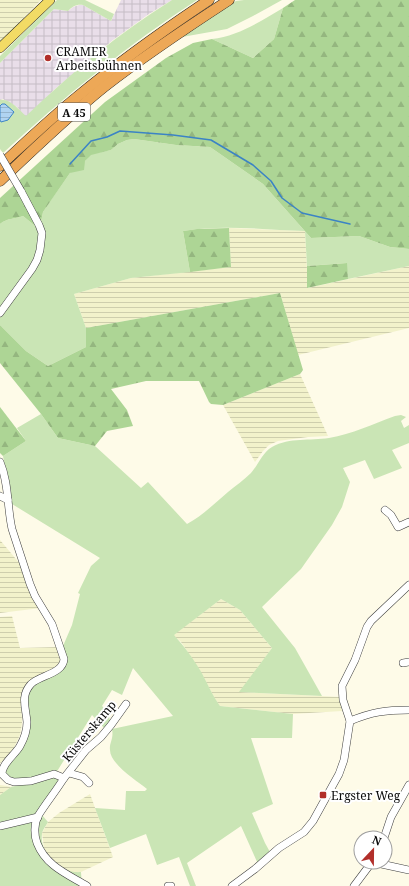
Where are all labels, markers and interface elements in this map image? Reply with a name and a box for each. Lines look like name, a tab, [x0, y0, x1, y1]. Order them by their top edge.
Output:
place label: CRAMER Arbeitsbühnen	[56, 43, 142, 74]
marker: CRAMER Arbeitsbühnen	[43, 53, 53, 63]
road number: A 45	[58, 103, 90, 121]
street label: Küsterskamp	[58, 697, 120, 765]
place label: Ergster Weg	[331, 787, 401, 804]
marker: Ergster Weg	[318, 790, 328, 800]
north arrow	[353, 830, 393, 870]
text: N	[370, 832, 384, 849]

